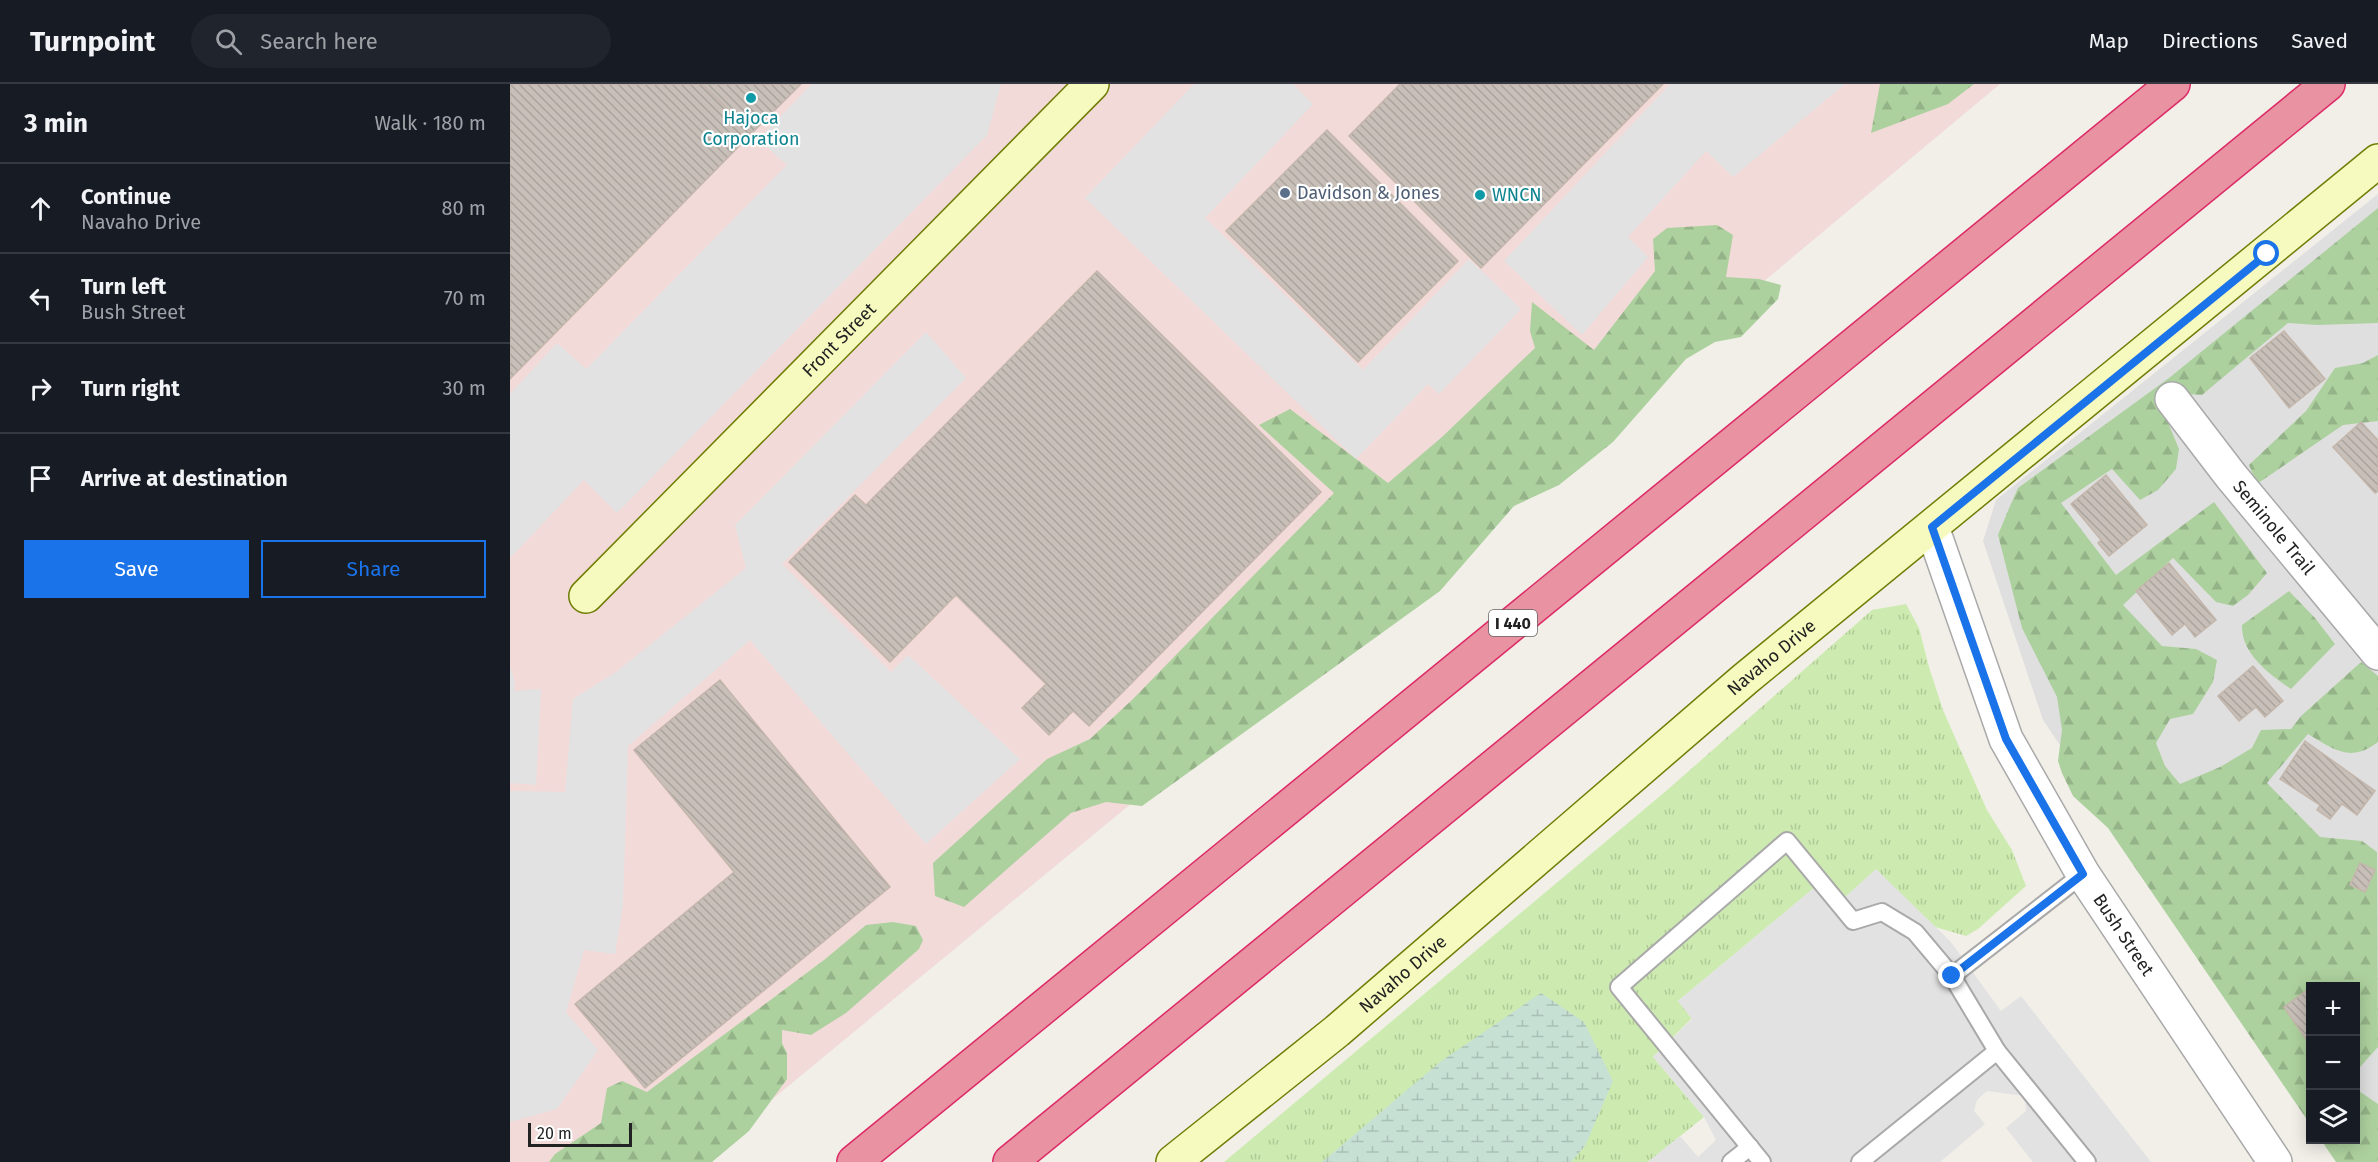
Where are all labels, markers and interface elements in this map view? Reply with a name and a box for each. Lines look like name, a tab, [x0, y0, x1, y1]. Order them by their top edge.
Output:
search box	[191, 14, 611, 68]
text: Turnpoint	[30, 25, 155, 58]
icon: search	[212, 25, 245, 58]
text: Search here	[260, 28, 378, 55]
text: Map	[2089, 28, 2129, 54]
text: Directions	[2162, 28, 2258, 54]
text: Saved	[2291, 28, 2348, 54]
marker: Hajoca Corporation	[744, 91, 758, 105]
place label: Hajoca Corporation	[702, 107, 800, 150]
text: 3 min	[24, 108, 88, 139]
text: Walk · 180 m	[375, 111, 486, 135]
place label: Davidson & Jones	[1297, 182, 1440, 204]
text: Continue	[81, 183, 171, 210]
place label: WNCN	[1492, 184, 1542, 206]
marker: Davidson & Jones	[1278, 186, 1292, 200]
marker: WNCN	[1473, 188, 1487, 202]
icon: ahead	[24, 192, 57, 225]
text: 80 m	[441, 196, 486, 220]
text: Navaho Drive	[81, 210, 201, 234]
route start	[2253, 240, 2279, 266]
text: Turn left	[81, 273, 166, 300]
icon: left	[24, 282, 57, 315]
text: 70 m	[444, 286, 486, 310]
street label: Front Street	[798, 298, 881, 382]
text: Bush Street	[81, 300, 185, 324]
icon: right	[24, 372, 57, 405]
text: Turn right	[81, 375, 180, 402]
text: 30 m	[442, 376, 486, 400]
icon: arrive	[24, 462, 57, 495]
text: Arrive at destination	[81, 465, 288, 492]
street label: Seminole Trail	[2228, 476, 2319, 579]
button: Save	[24, 540, 249, 598]
button: Share	[261, 540, 486, 598]
road number: I 440	[1489, 610, 1537, 636]
street label: Navaho Drive	[1723, 615, 1820, 700]
street label: Bush Street	[2088, 890, 2159, 980]
street label: Navaho Drive	[1355, 930, 1451, 1018]
route end	[1938, 962, 1964, 988]
map controls	[2306, 982, 2360, 1144]
button: +	[2306, 982, 2360, 1036]
button: −	[2306, 1036, 2360, 1090]
button: layers	[2306, 1090, 2360, 1144]
scale bar	[528, 1120, 632, 1148]
text: 20 m	[537, 1124, 572, 1143]

